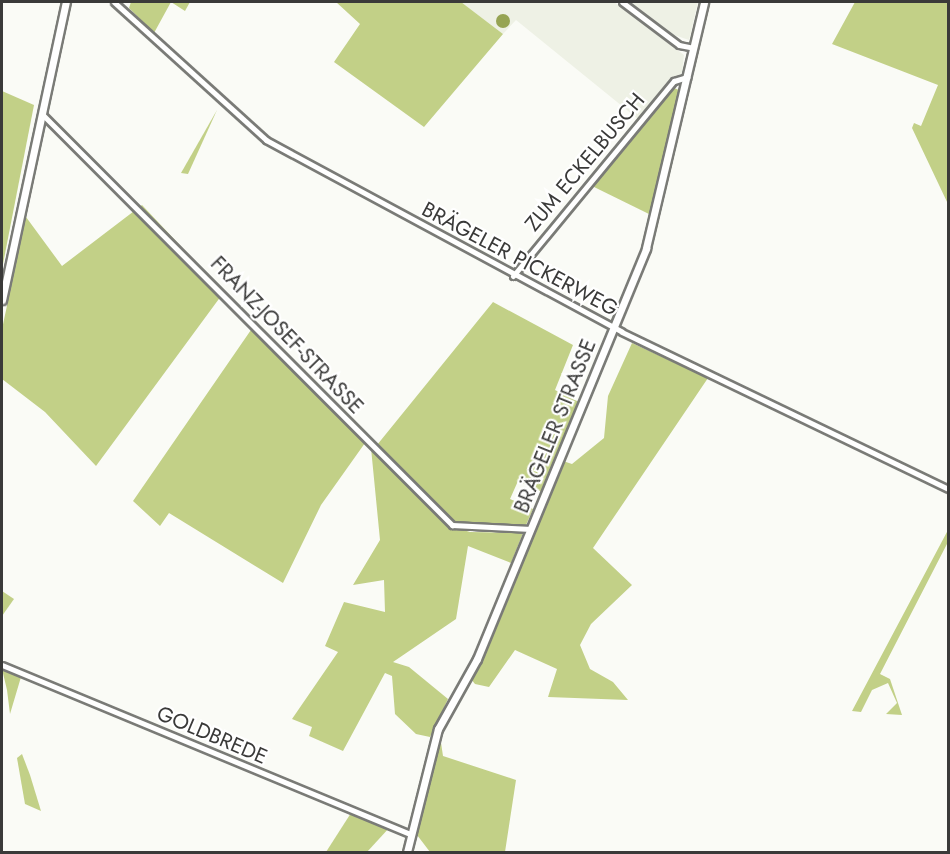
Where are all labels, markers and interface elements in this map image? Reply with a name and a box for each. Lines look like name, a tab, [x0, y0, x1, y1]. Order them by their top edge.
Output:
street label: ZUM ECKELBUSCH	[520, 88, 650, 236]
street label: BRÄGELER PICKERWEG	[418, 197, 622, 321]
street label: FRANZ-JOSEF-STRASSE	[205, 251, 369, 419]
street label: BRÄGELER STRASSE	[509, 335, 601, 517]
street label: GOLDBREDE	[153, 700, 271, 770]

